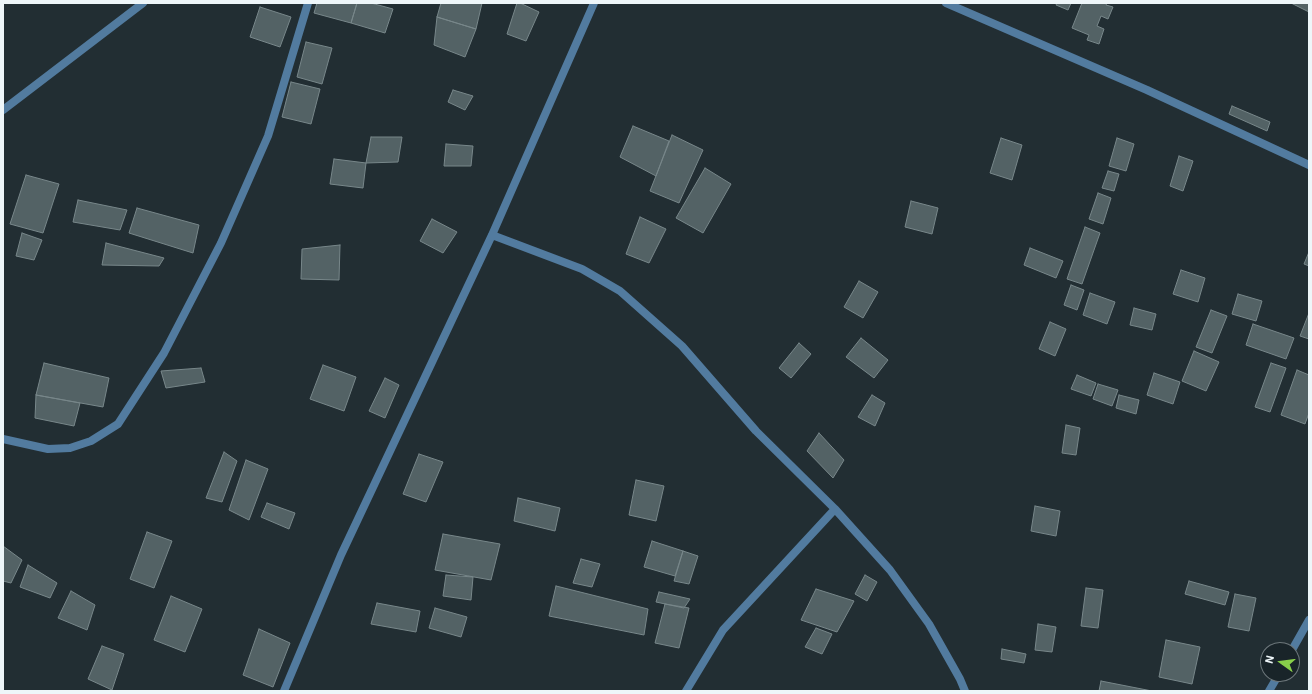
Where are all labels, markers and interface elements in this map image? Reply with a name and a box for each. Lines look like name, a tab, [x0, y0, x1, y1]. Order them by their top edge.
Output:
north arrow	[1260, 642, 1300, 682]
text: N	[1262, 654, 1277, 665]

